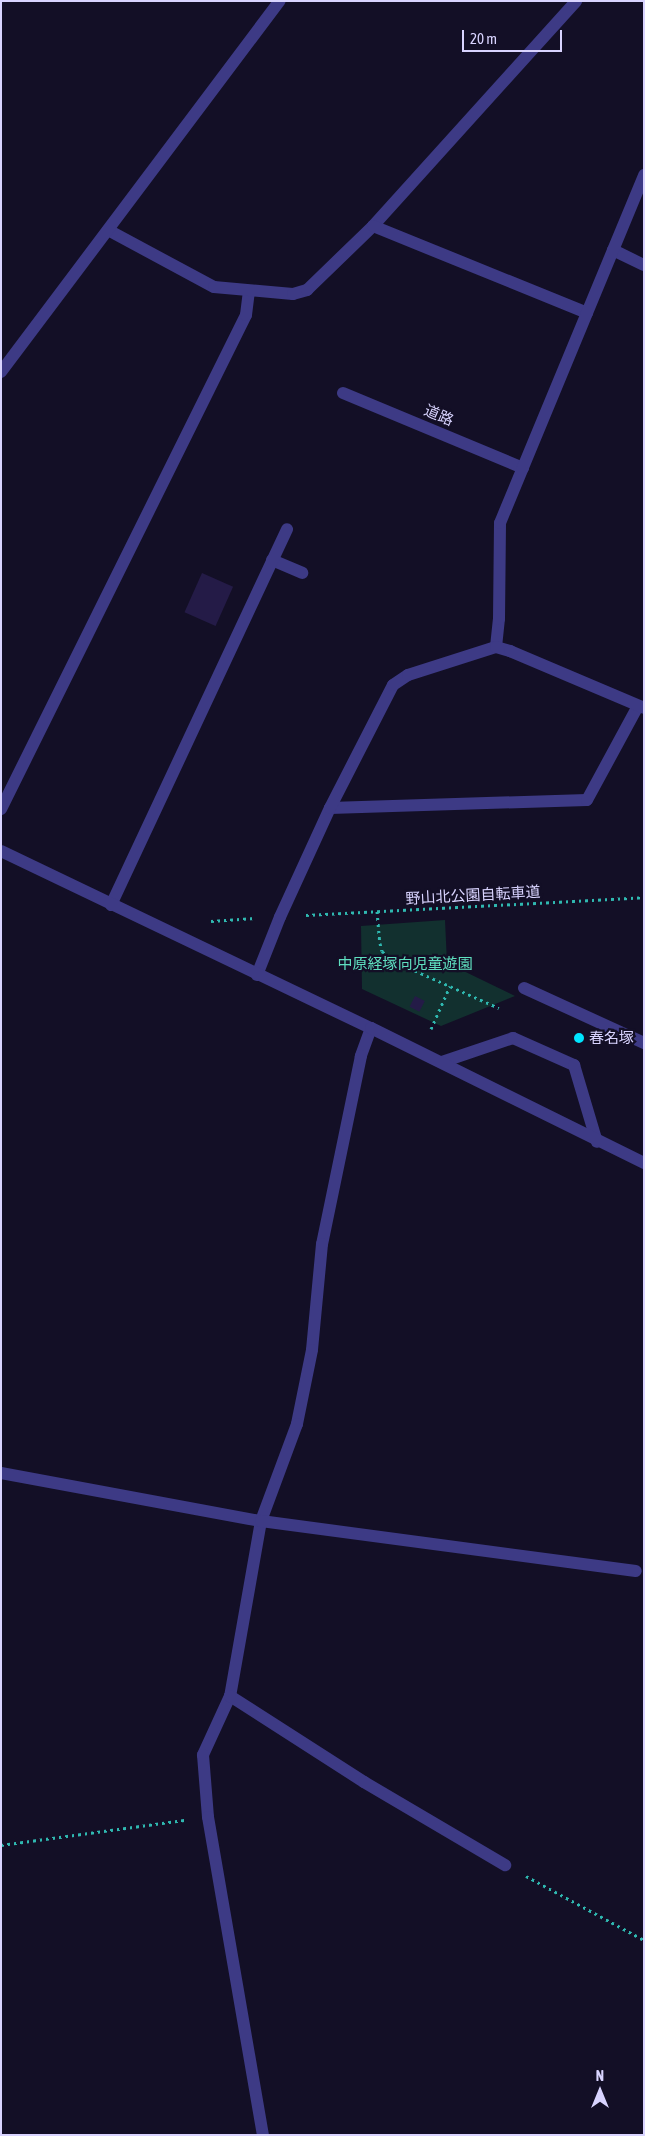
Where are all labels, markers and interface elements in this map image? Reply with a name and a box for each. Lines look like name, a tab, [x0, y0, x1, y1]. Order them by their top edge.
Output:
scale bar	[465, 20, 565, 52]
text: 20 m	[470, 30, 497, 47]
street label: 道路	[422, 401, 456, 429]
street label: 野山北公園自転車道	[405, 882, 541, 908]
park label: 中原経塚向児童遊園	[338, 955, 472, 973]
place label: 春名塚	[589, 1029, 634, 1047]
marker: 春名塚	[573, 1032, 585, 1044]
north arrow	[575, 2066, 625, 2116]
text: N	[596, 2068, 604, 2084]

